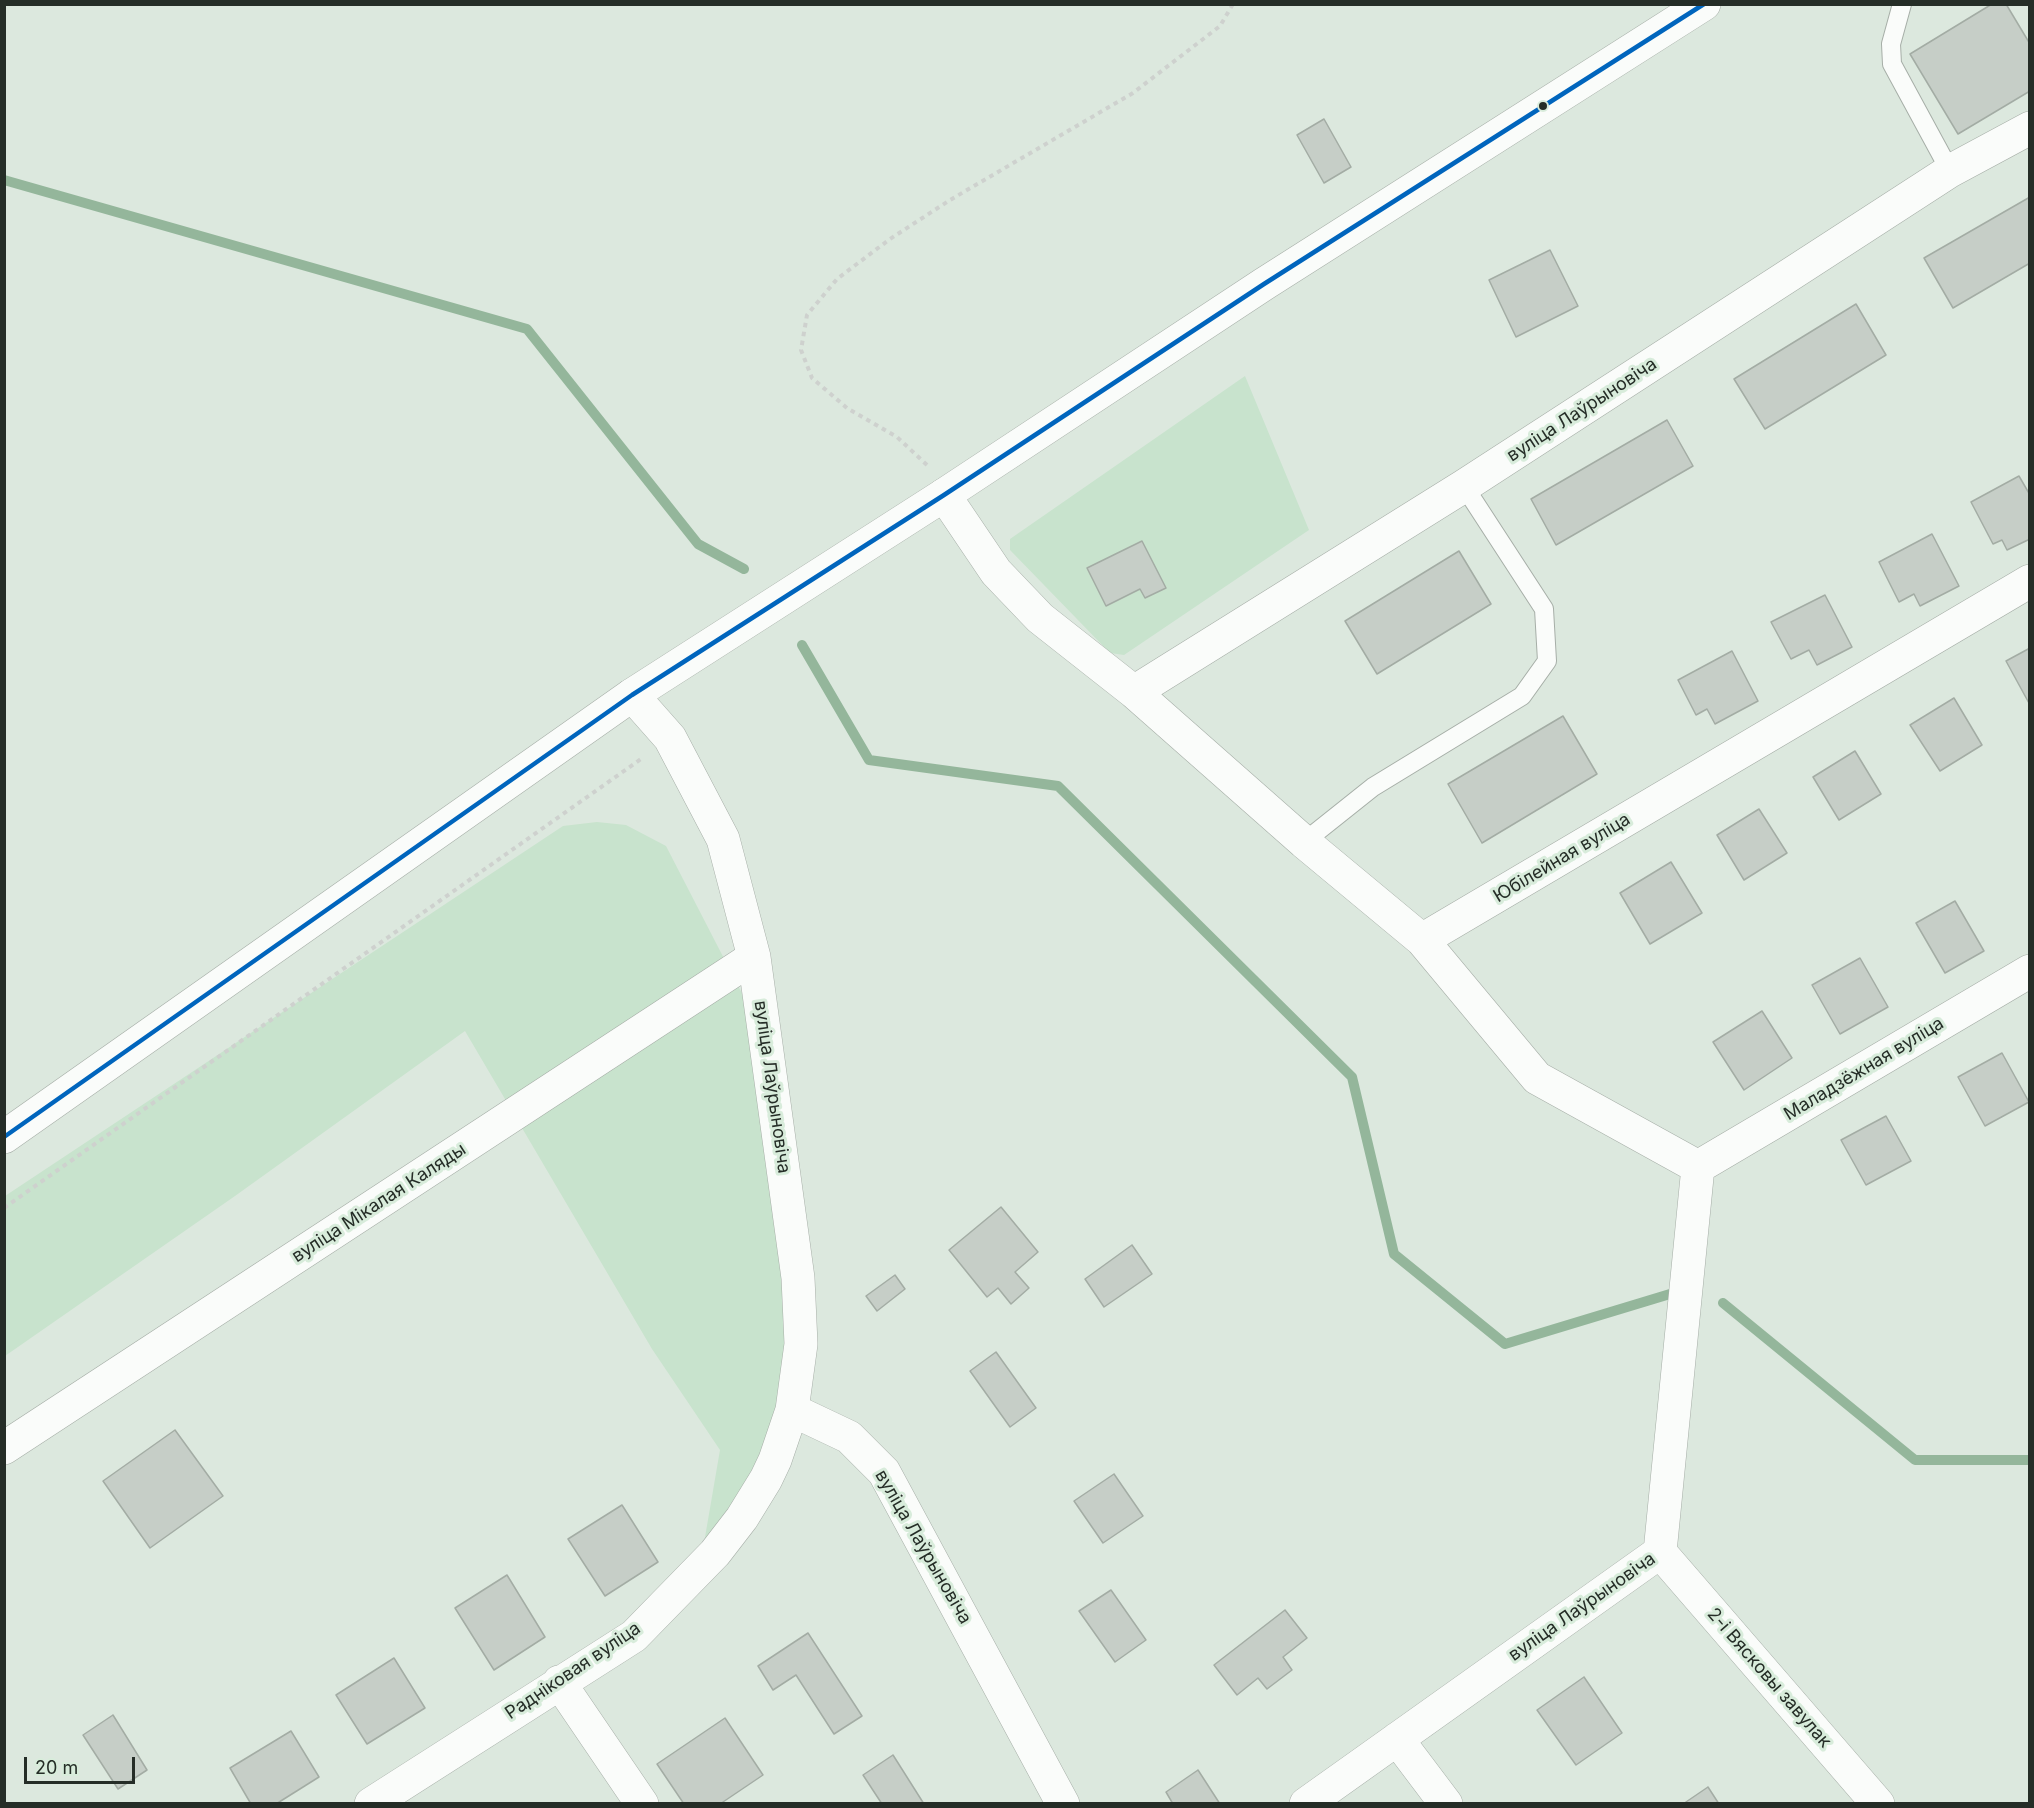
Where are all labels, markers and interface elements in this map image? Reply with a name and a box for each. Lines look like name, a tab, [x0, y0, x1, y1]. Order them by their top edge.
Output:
unlabelled marker	[1537, 100, 1549, 112]
street label: вуліца Лаўрыновіча	[1503, 353, 1661, 467]
street label: Юбілейная вуліца	[1490, 809, 1634, 907]
street label: вуліца Лаўрыновіча	[749, 999, 795, 1175]
street label: Маладзёжная вуліца	[1780, 1013, 1948, 1125]
street label: вуліца Мікалая Каляды	[288, 1139, 470, 1267]
street label: вуліца Лаўрыновіча	[870, 1466, 976, 1628]
street label: вуліца Лаўрыновіча	[1504, 1548, 1660, 1666]
street label: 2-і Вясковы завулак	[1702, 1604, 1836, 1752]
street label: Радніковая вуліца	[501, 1618, 645, 1724]
scale bar	[27, 1745, 138, 1783]
text: 20 m	[35, 1757, 78, 1778]

